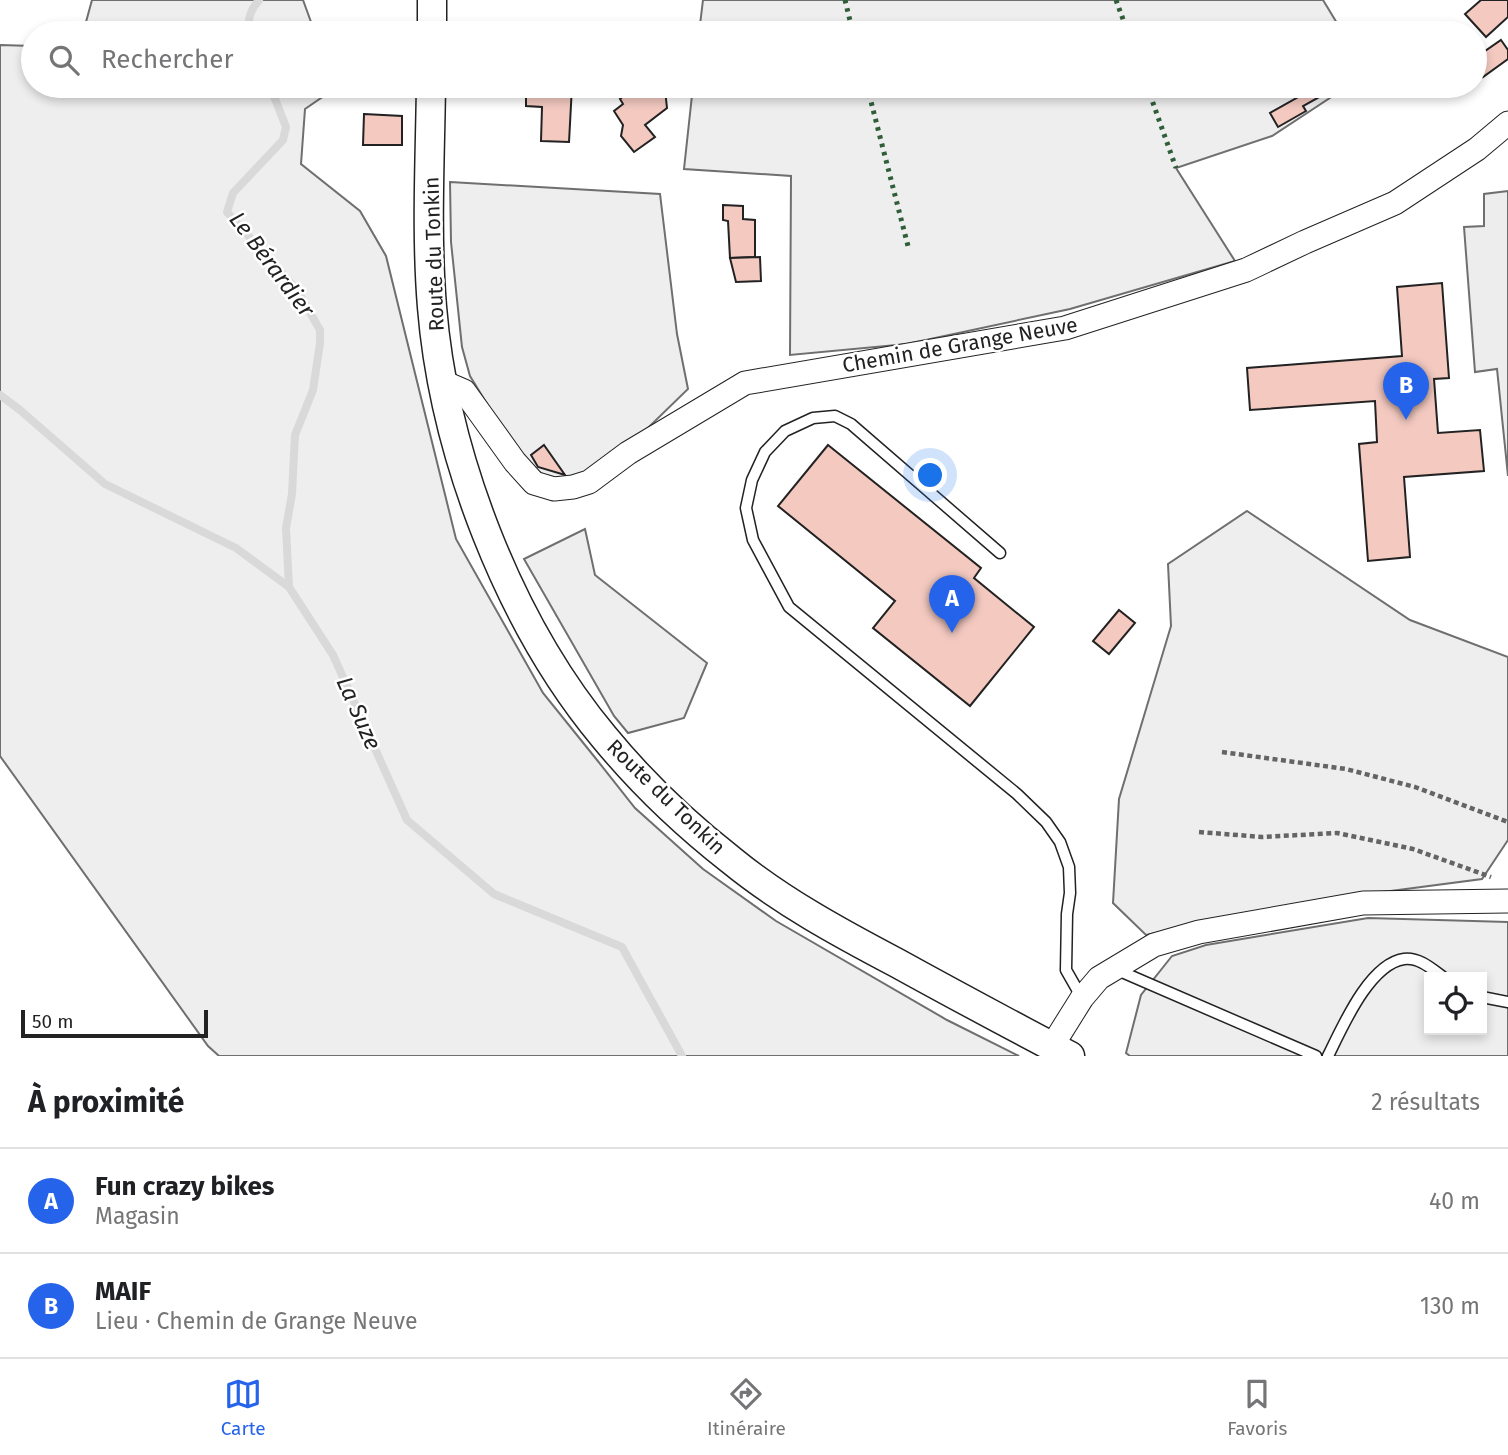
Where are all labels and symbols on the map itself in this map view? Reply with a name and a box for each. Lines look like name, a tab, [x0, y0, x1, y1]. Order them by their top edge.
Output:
street label: Route du Tonkin	[418, 176, 450, 332]
water label: Le Bérardier	[223, 206, 321, 323]
street label: Chemin de Grange Neuve	[840, 312, 1080, 378]
pin: B	[1383, 362, 1429, 420]
your location	[913, 458, 947, 492]
pin: A	[929, 575, 975, 633]
water label: La Suze	[331, 672, 388, 754]
street label: Route du Tonkin	[601, 734, 731, 860]
scale bar	[21, 1007, 208, 1039]

